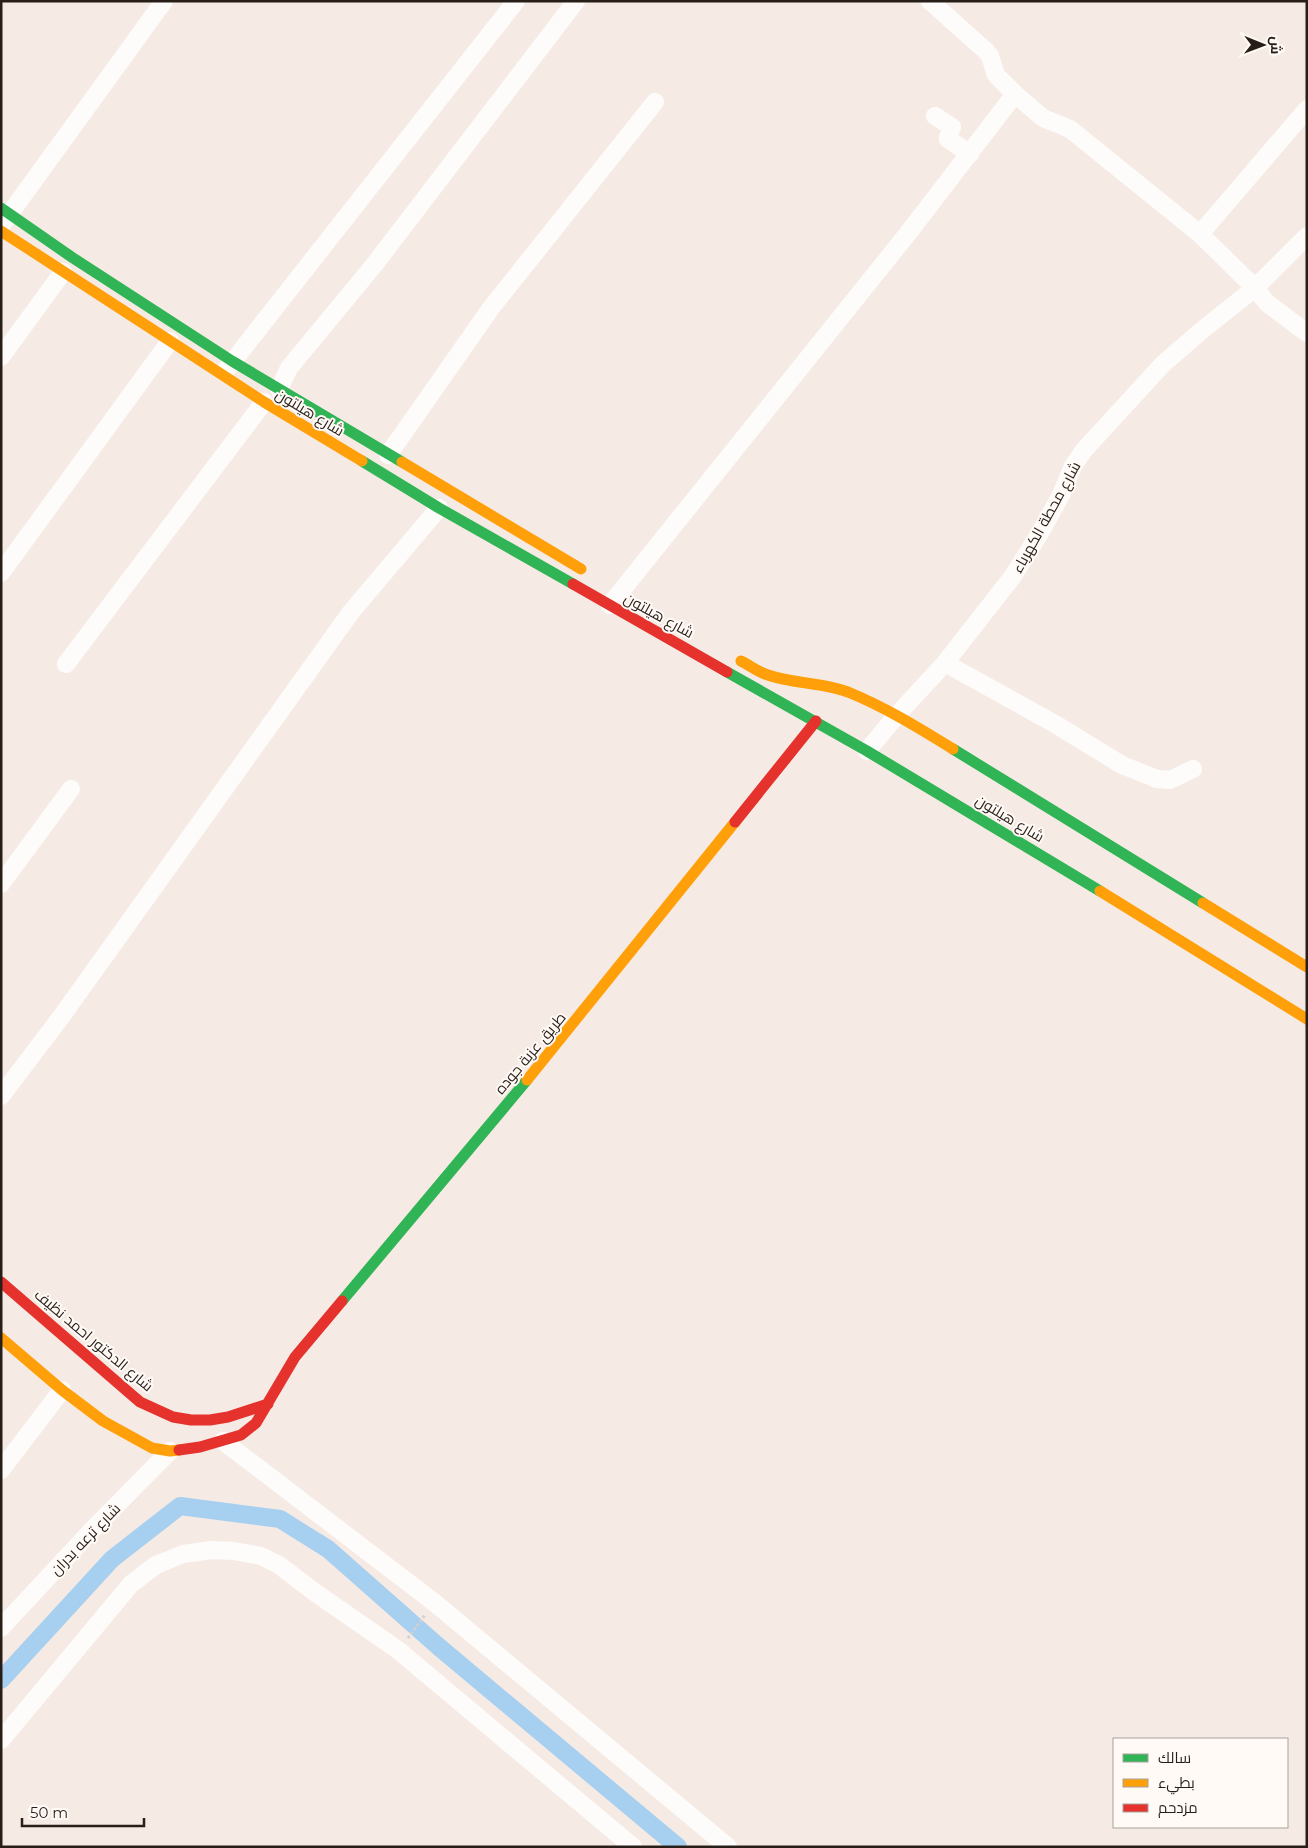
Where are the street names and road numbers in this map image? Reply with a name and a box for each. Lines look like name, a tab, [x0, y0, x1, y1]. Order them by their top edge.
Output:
street label: شارع هيلتون	[271, 384, 348, 442]
street label: شارع محطة الكهرباء	[1008, 458, 1086, 577]
street label: شارع هيلتون	[620, 588, 697, 644]
street label: شارع هيلتون	[971, 790, 1048, 848]
street label: طريق عزبة جوده	[490, 1008, 571, 1099]
street label: شارع الدكتور احمد نظيف	[29, 1285, 157, 1397]
street label: شارع ترعه بدران	[46, 1499, 126, 1580]

